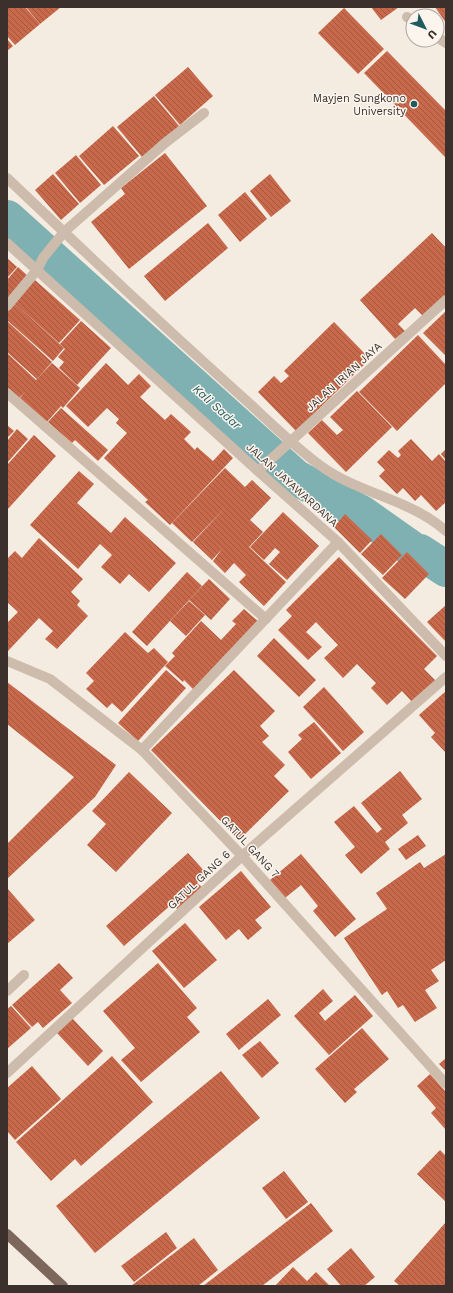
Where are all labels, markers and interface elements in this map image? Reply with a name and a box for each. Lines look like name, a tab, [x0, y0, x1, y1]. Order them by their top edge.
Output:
north arrow	[405, 8, 445, 48]
text: U	[424, 27, 440, 42]
place label: Mayjen Sungkono University	[313, 92, 406, 118]
marker: Mayjen Sungkono University	[409, 99, 419, 109]
street label: JALAN IRIAN JAYA	[304, 340, 384, 414]
water label: Kali Sadar	[190, 382, 245, 433]
street label: JALAN JAYAWARDANA	[244, 441, 340, 529]
street label: GATUL GANG 7	[218, 814, 282, 880]
street label: GATUL GANG 6	[165, 848, 233, 912]

